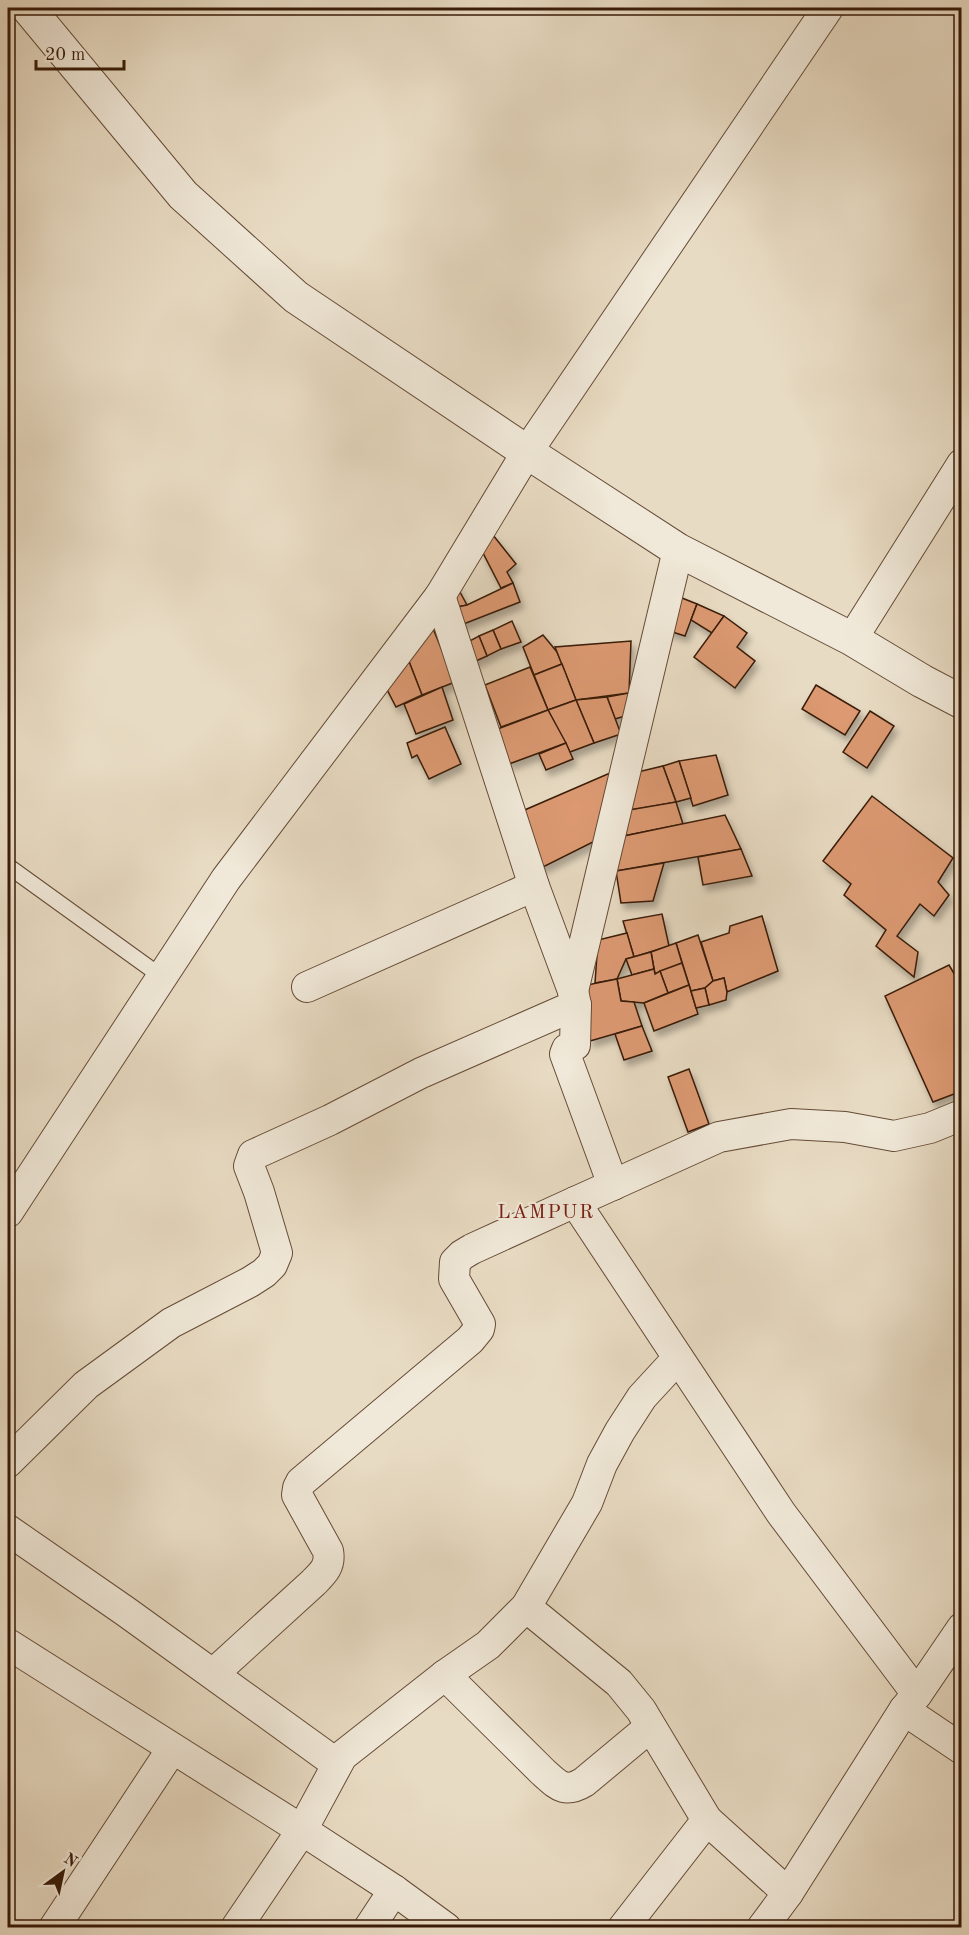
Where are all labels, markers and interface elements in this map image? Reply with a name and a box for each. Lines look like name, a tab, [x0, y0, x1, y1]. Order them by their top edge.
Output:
scale bar	[36, 33, 124, 71]
text: 20 m	[45, 46, 85, 64]
district label: LAMPUR	[497, 1203, 595, 1223]
north arrow	[33, 1842, 93, 1902]
text: N	[61, 1851, 80, 1872]

